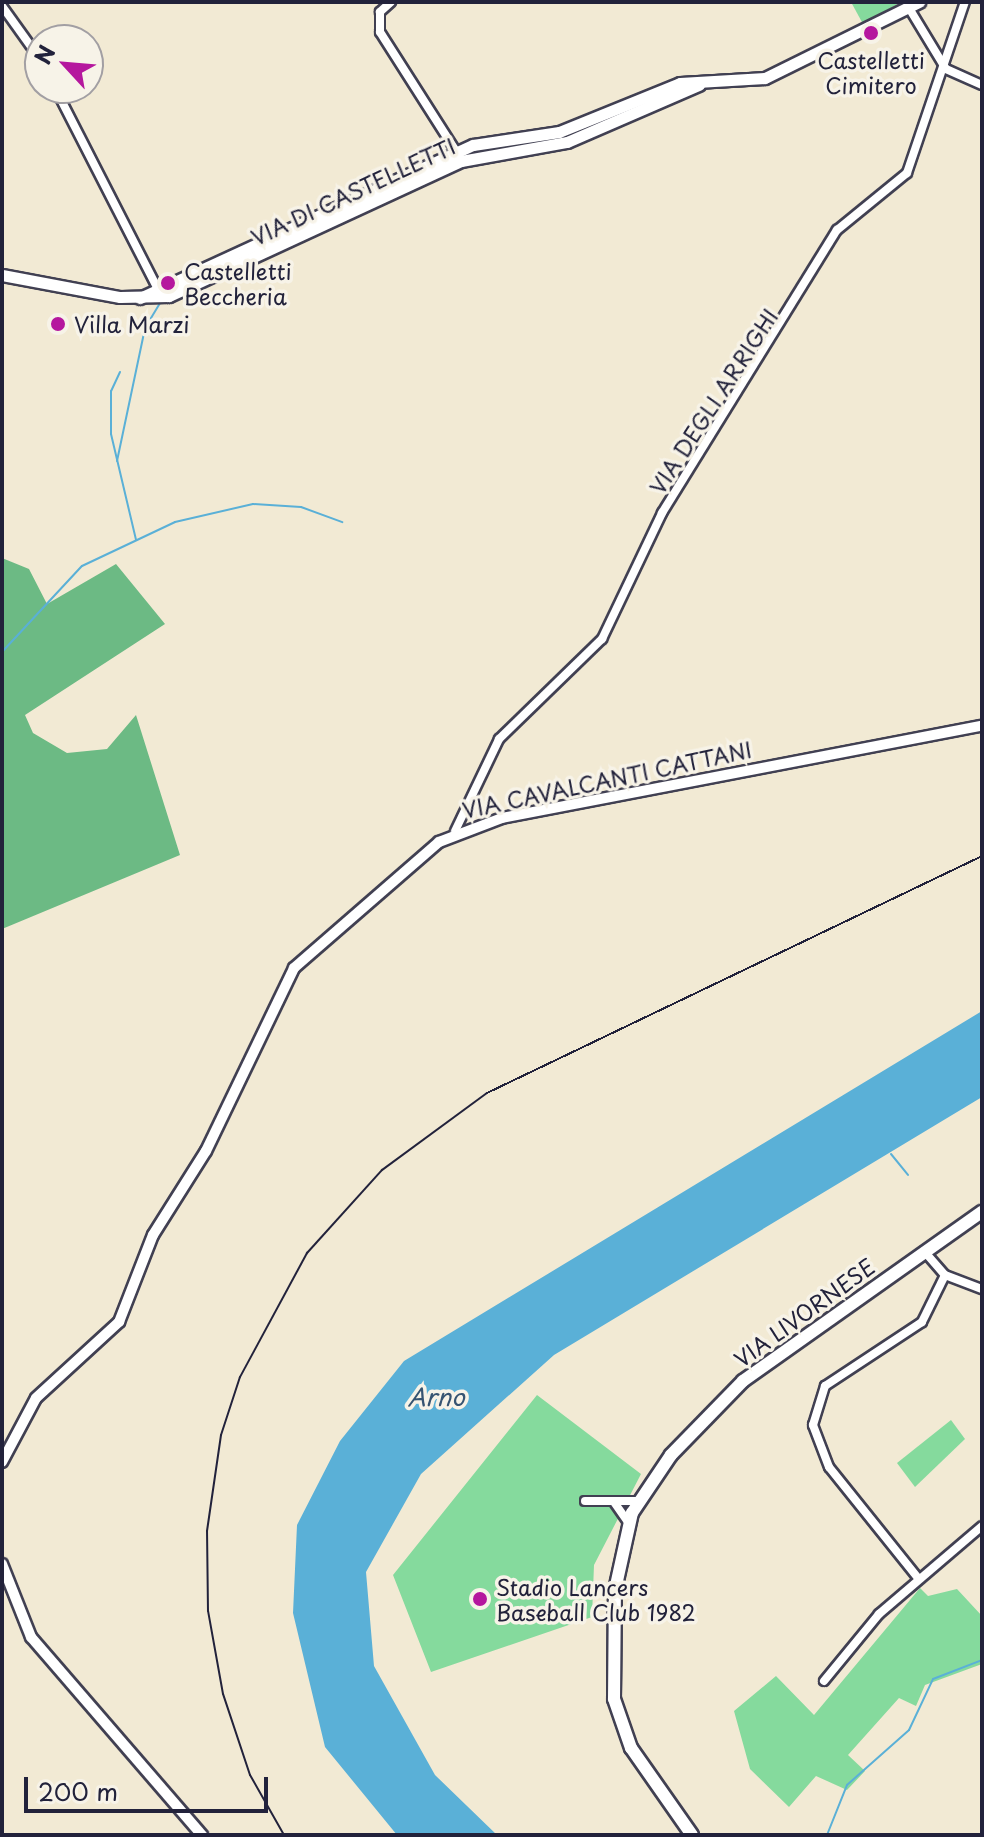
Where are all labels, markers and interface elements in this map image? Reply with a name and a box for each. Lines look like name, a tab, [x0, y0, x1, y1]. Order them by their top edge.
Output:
north arrow	[24, 24, 104, 104]
marker: Castelletti Cimitero	[862, 24, 880, 42]
text: N	[25, 39, 62, 69]
place label: Castelletti Cimitero	[817, 46, 925, 98]
street label: VIA DI CASTELLETTI	[245, 131, 461, 251]
place label: Castelletti Beccheria	[184, 257, 292, 308]
marker: Castelletti Beccheria	[159, 274, 177, 292]
street label: VIA DEGLI ARRIGHI	[642, 302, 784, 500]
place label: Villa Marzi	[74, 311, 190, 337]
marker: Villa Marzi	[49, 315, 67, 333]
street label: VIA CAVALCANTI CATTANI	[458, 735, 756, 823]
street label: VIA LIVORNESE	[727, 1251, 881, 1373]
water label: Arno	[407, 1383, 465, 1411]
place label: Stadio Lancers Baseball Club 1982	[496, 1573, 695, 1624]
marker: Stadio Lancers Baseball Club 1982	[471, 1590, 489, 1608]
scale bar	[28, 1761, 272, 1811]
text: 200 m	[38, 1773, 118, 1809]

